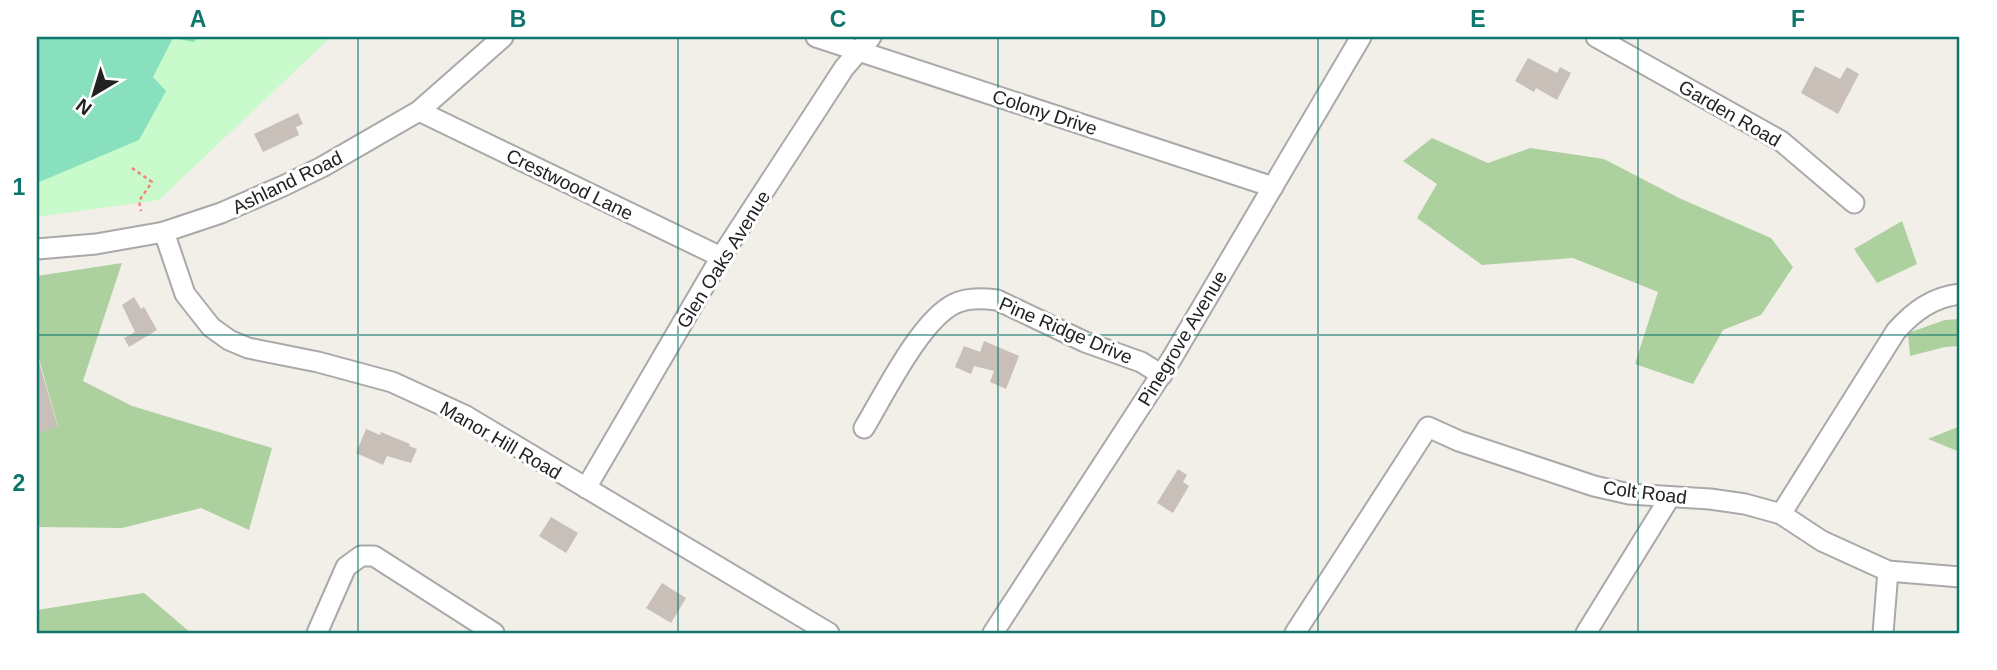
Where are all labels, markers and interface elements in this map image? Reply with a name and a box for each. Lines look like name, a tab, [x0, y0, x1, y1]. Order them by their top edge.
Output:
text: A	[190, 6, 206, 32]
text: B	[510, 6, 526, 32]
text: C	[830, 6, 846, 32]
text: D	[1150, 6, 1166, 32]
text: E	[1470, 6, 1486, 32]
text: F	[1791, 6, 1805, 32]
north arrow	[60, 60, 130, 130]
street label: Garden Road	[1675, 76, 1784, 151]
street label: Colony Drive	[990, 86, 1100, 139]
text: N	[72, 95, 96, 120]
street label: Crestwood Lane	[503, 145, 637, 224]
street label: Ashland Road	[229, 147, 345, 218]
text: 1	[13, 174, 26, 200]
street label: Glen Oaks Avenue	[673, 187, 774, 332]
street label: Pinegrove Avenue	[1134, 267, 1231, 410]
street label: Pine Ridge Drive	[996, 293, 1136, 368]
street label: Manor Hill Road	[437, 397, 565, 484]
text: 2	[13, 470, 25, 496]
street label: Colt Road	[1602, 477, 1688, 508]

